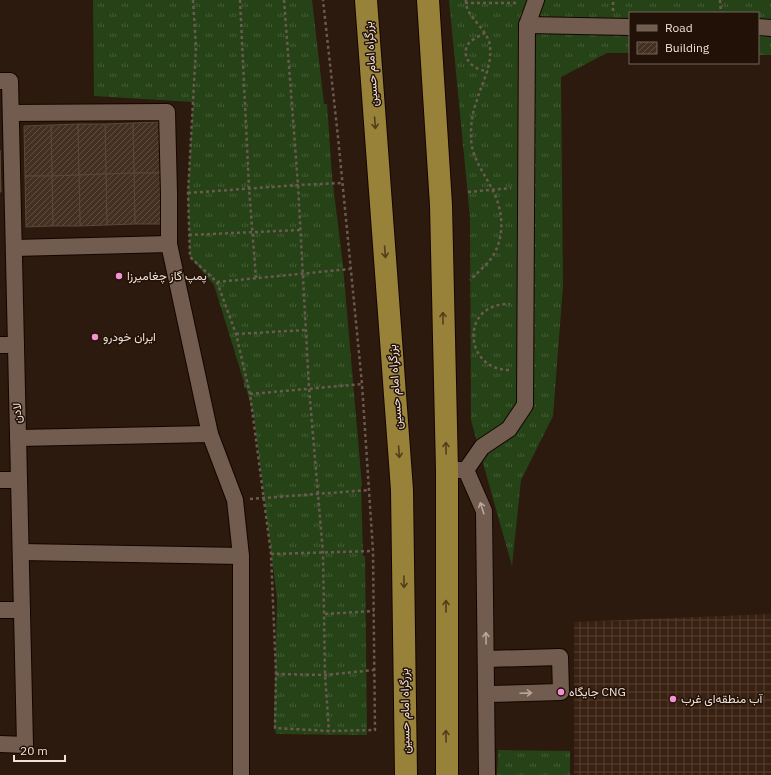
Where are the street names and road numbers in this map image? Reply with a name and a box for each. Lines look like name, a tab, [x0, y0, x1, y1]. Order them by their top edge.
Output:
street label: بزرگراه امام حسین	[360, 21, 382, 107]
street label: بزرگراه امام حسین	[384, 344, 406, 430]
street label: لادن	[9, 403, 24, 423]
street label: بزرگراه امام حسین	[396, 668, 414, 754]

